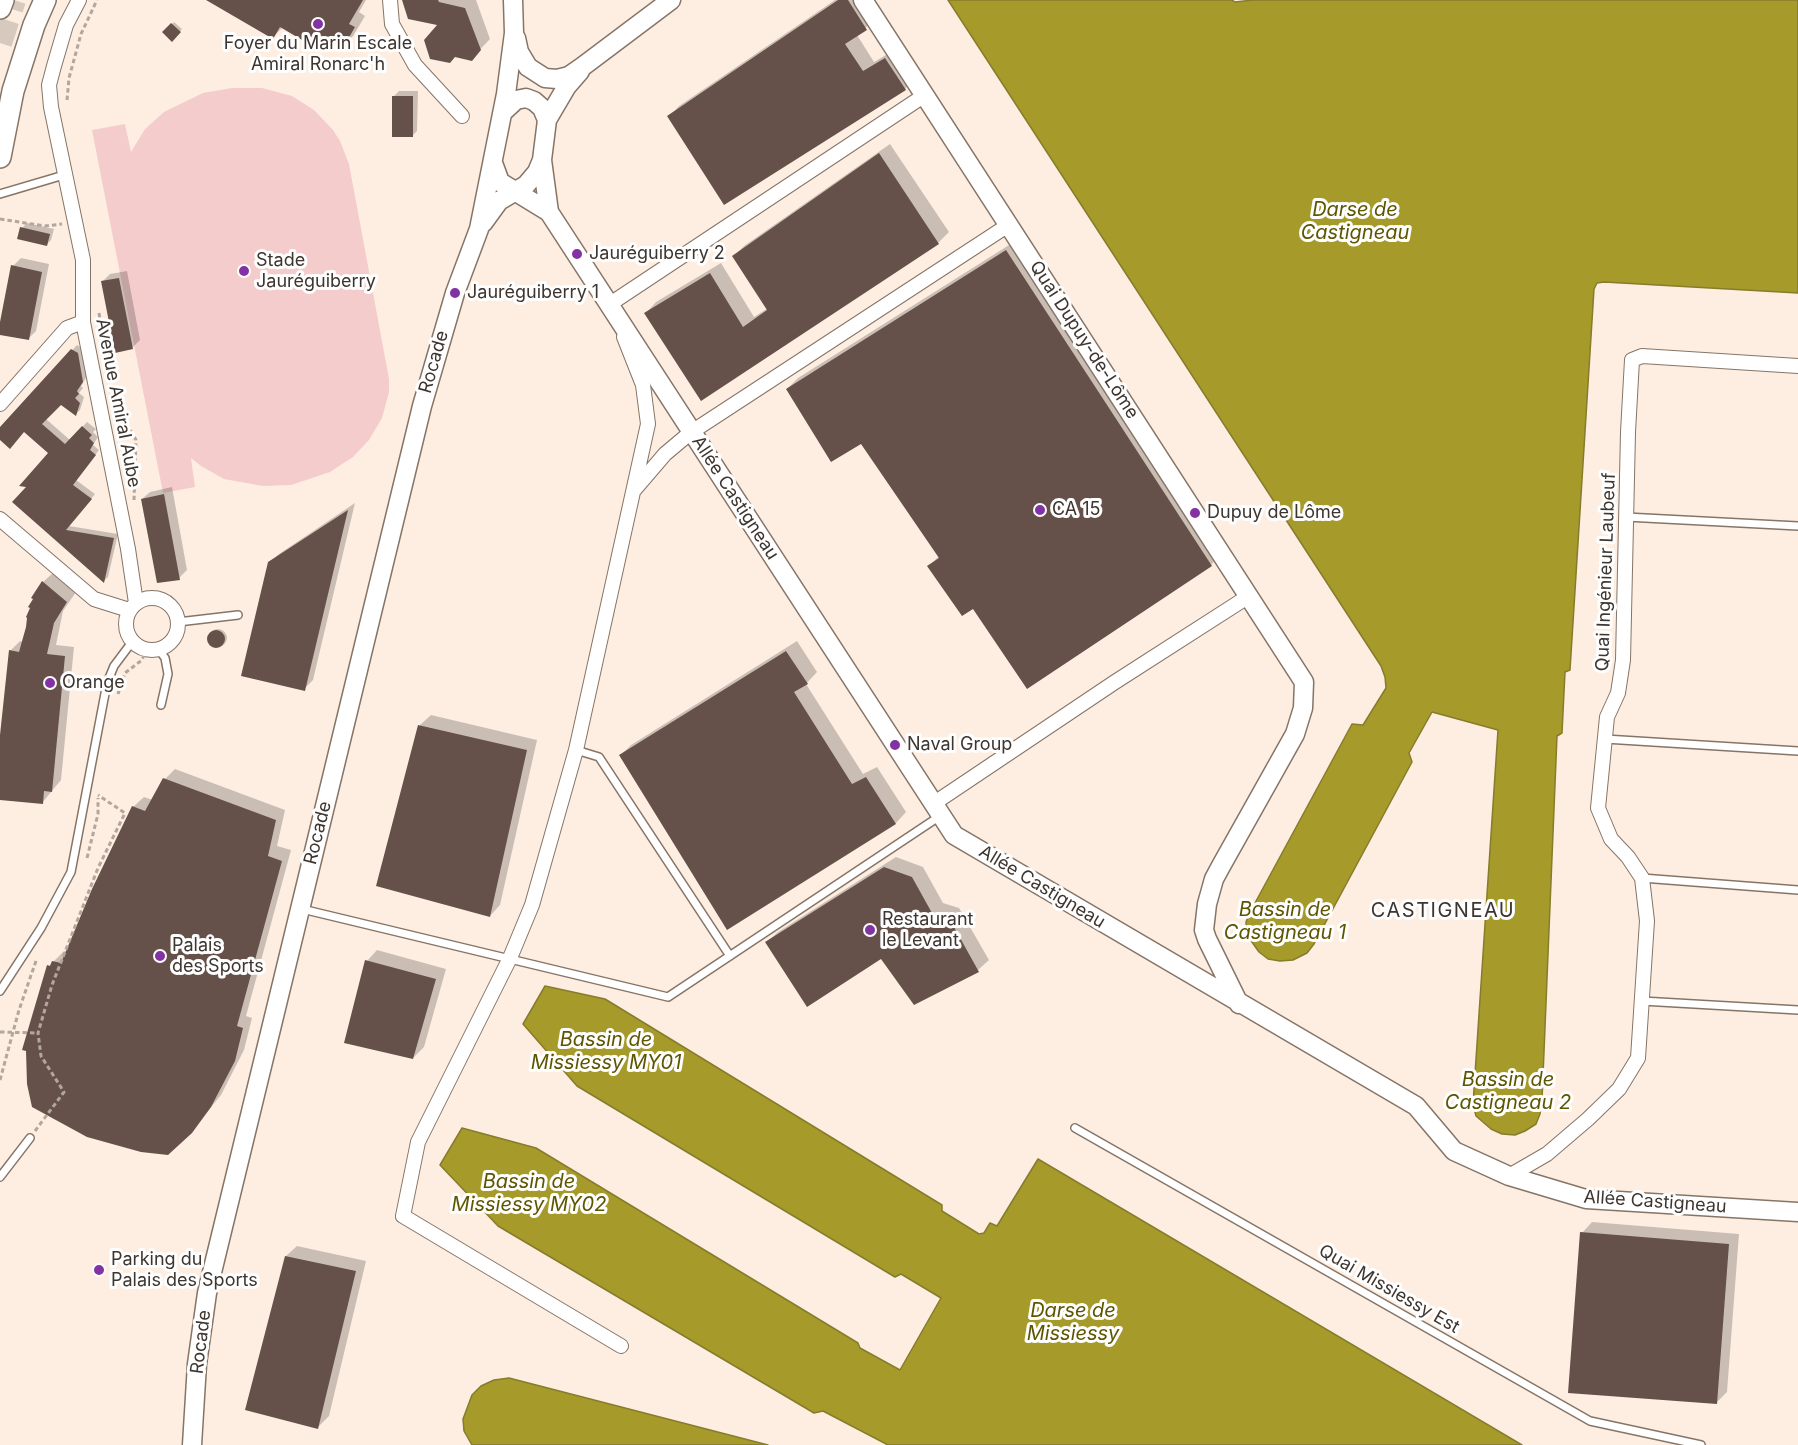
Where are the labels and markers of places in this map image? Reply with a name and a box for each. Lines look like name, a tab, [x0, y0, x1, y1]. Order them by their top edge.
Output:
marker: Foyer du Marin Escale Amiral Ronarc'h	[311, 17, 325, 31]
place label: Foyer du Marin Escale Amiral Ronarc'h	[224, 33, 412, 76]
place label: Jauréguiberry 2	[589, 243, 725, 265]
marker: Jauréguiberry 2	[570, 247, 584, 261]
place label: Stade Jauréguiberry	[256, 250, 376, 292]
marker: Stade Jauréguiberry	[237, 264, 251, 278]
place label: Jauréguiberry 1	[467, 282, 599, 304]
marker: Jauréguiberry 1	[448, 286, 462, 300]
place label: CA 15	[1052, 499, 1101, 521]
place label: Dupuy de Lôme	[1207, 502, 1341, 524]
marker: CA 15	[1033, 503, 1047, 517]
marker: Dupuy de Lôme	[1188, 506, 1202, 520]
place label: Orange	[62, 672, 125, 694]
marker: Orange	[43, 676, 57, 690]
place label: Naval Group	[907, 734, 1012, 756]
marker: Naval Group	[888, 738, 902, 752]
place label: Restaurant le Levant	[882, 909, 973, 952]
marker: Restaurant le Levant	[863, 923, 877, 937]
place label: Palais des Sports	[172, 935, 264, 978]
marker: Palais des Sports	[153, 949, 167, 963]
place label: Parking du Palais des Sports	[111, 1249, 258, 1292]
marker: Parking du Palais des Sports	[92, 1263, 106, 1277]

